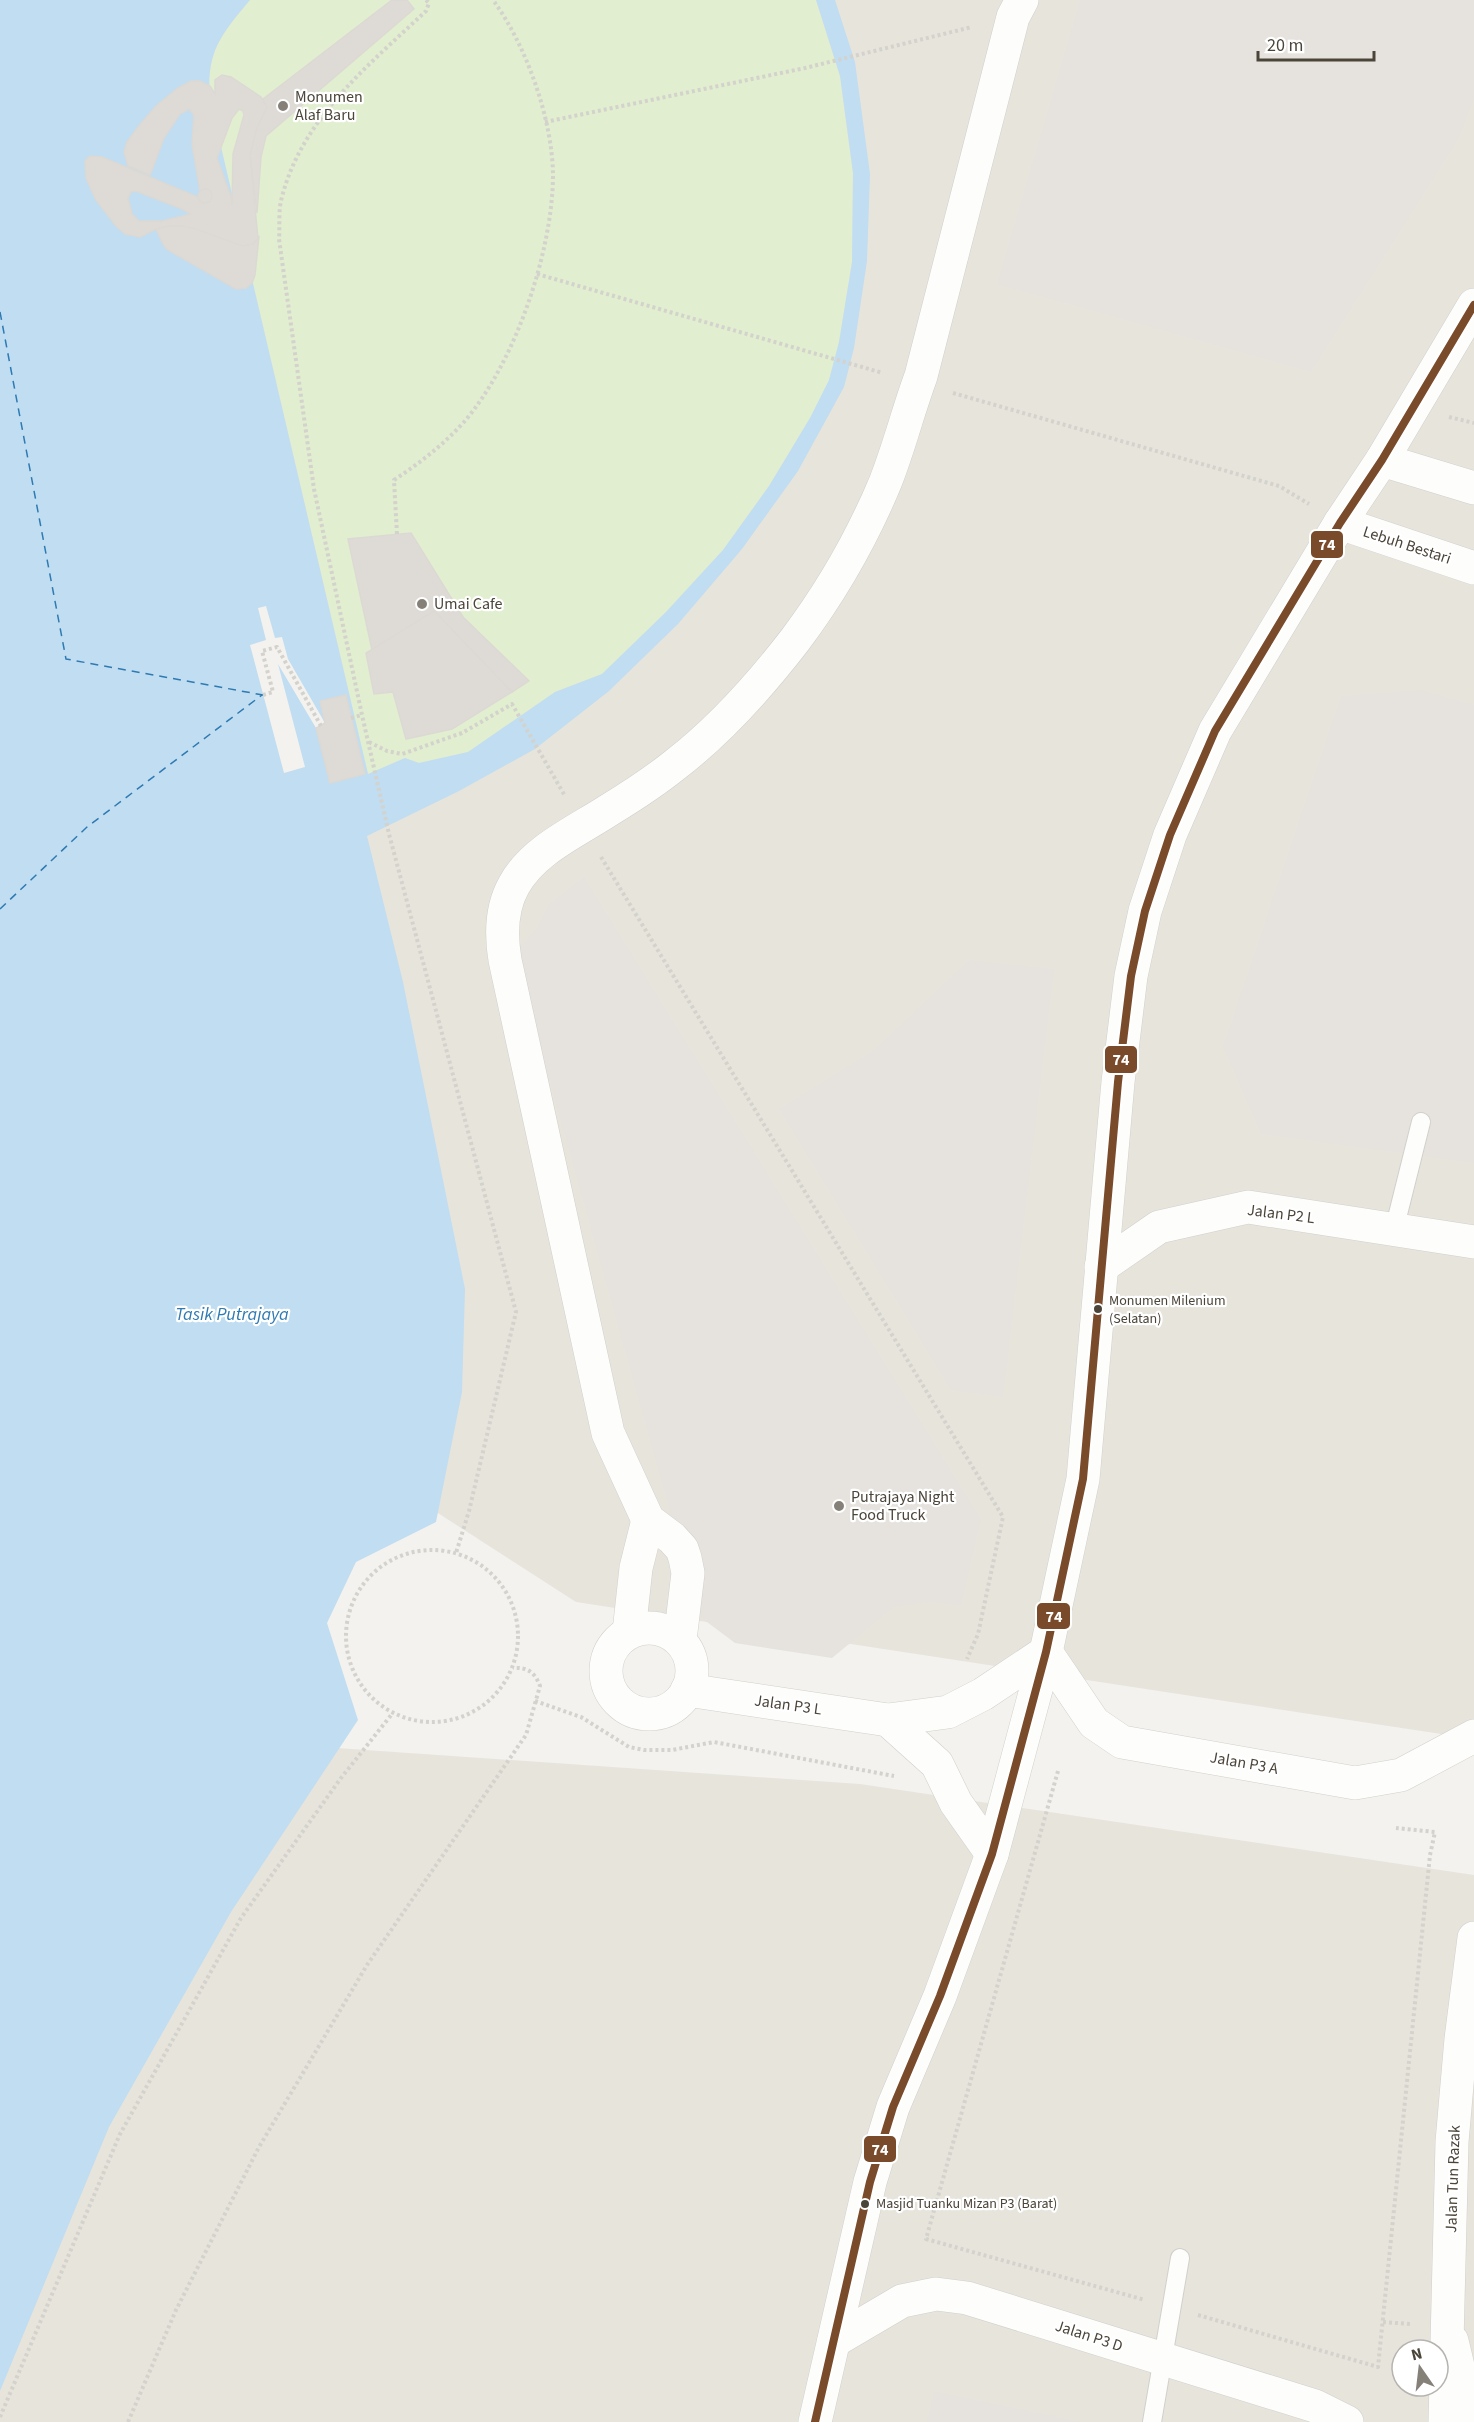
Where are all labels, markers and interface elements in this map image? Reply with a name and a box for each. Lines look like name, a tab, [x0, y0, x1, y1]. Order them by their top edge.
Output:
scale bar	[1258, 24, 1374, 62]
text: 20 m	[1267, 33, 1303, 58]
place label: Monumen Alaf Baru	[295, 86, 363, 126]
marker: Monumen Alaf Baru	[276, 99, 290, 113]
street label: Lebuh Bestari	[1360, 520, 1454, 570]
line badge: 74	[1310, 530, 1344, 559]
text: 74	[1319, 534, 1336, 556]
place label: Umai Cafe	[434, 593, 502, 615]
marker: Umai Cafe	[415, 597, 429, 611]
line badge: 74	[1104, 1045, 1138, 1074]
text: 74	[1113, 1049, 1130, 1071]
street label: Jalan P2 L	[1246, 1199, 1316, 1229]
place label: Monumen Milenium (Selatan)	[1109, 1291, 1226, 1329]
water label: Tasik Putrajaya	[175, 1302, 289, 1327]
marker: Monumen Milenium (Selatan)	[1092, 1303, 1104, 1315]
place label: Putrajaya Night Food Truck	[851, 1486, 955, 1526]
marker: Putrajaya Night Food Truck	[832, 1499, 846, 1513]
line badge: 74	[1036, 1602, 1071, 1630]
text: 74	[1046, 1606, 1063, 1628]
street label: Jalan P3 L	[753, 1689, 823, 1721]
street label: Jalan P3 A	[1208, 1746, 1280, 1780]
street label: Jalan Tun Razak	[1440, 2125, 1466, 2233]
line badge: 74	[863, 2135, 897, 2163]
text: 74	[872, 2139, 889, 2161]
place label: Masjid Tuanku Mizan P3 (Barat)	[876, 2194, 1057, 2214]
marker: Masjid Tuanku Mizan P3 (Barat)	[859, 2198, 871, 2210]
street label: Jalan P3 D	[1052, 2315, 1126, 2357]
north arrow	[1390, 2338, 1450, 2398]
text: N	[1409, 2342, 1424, 2366]

